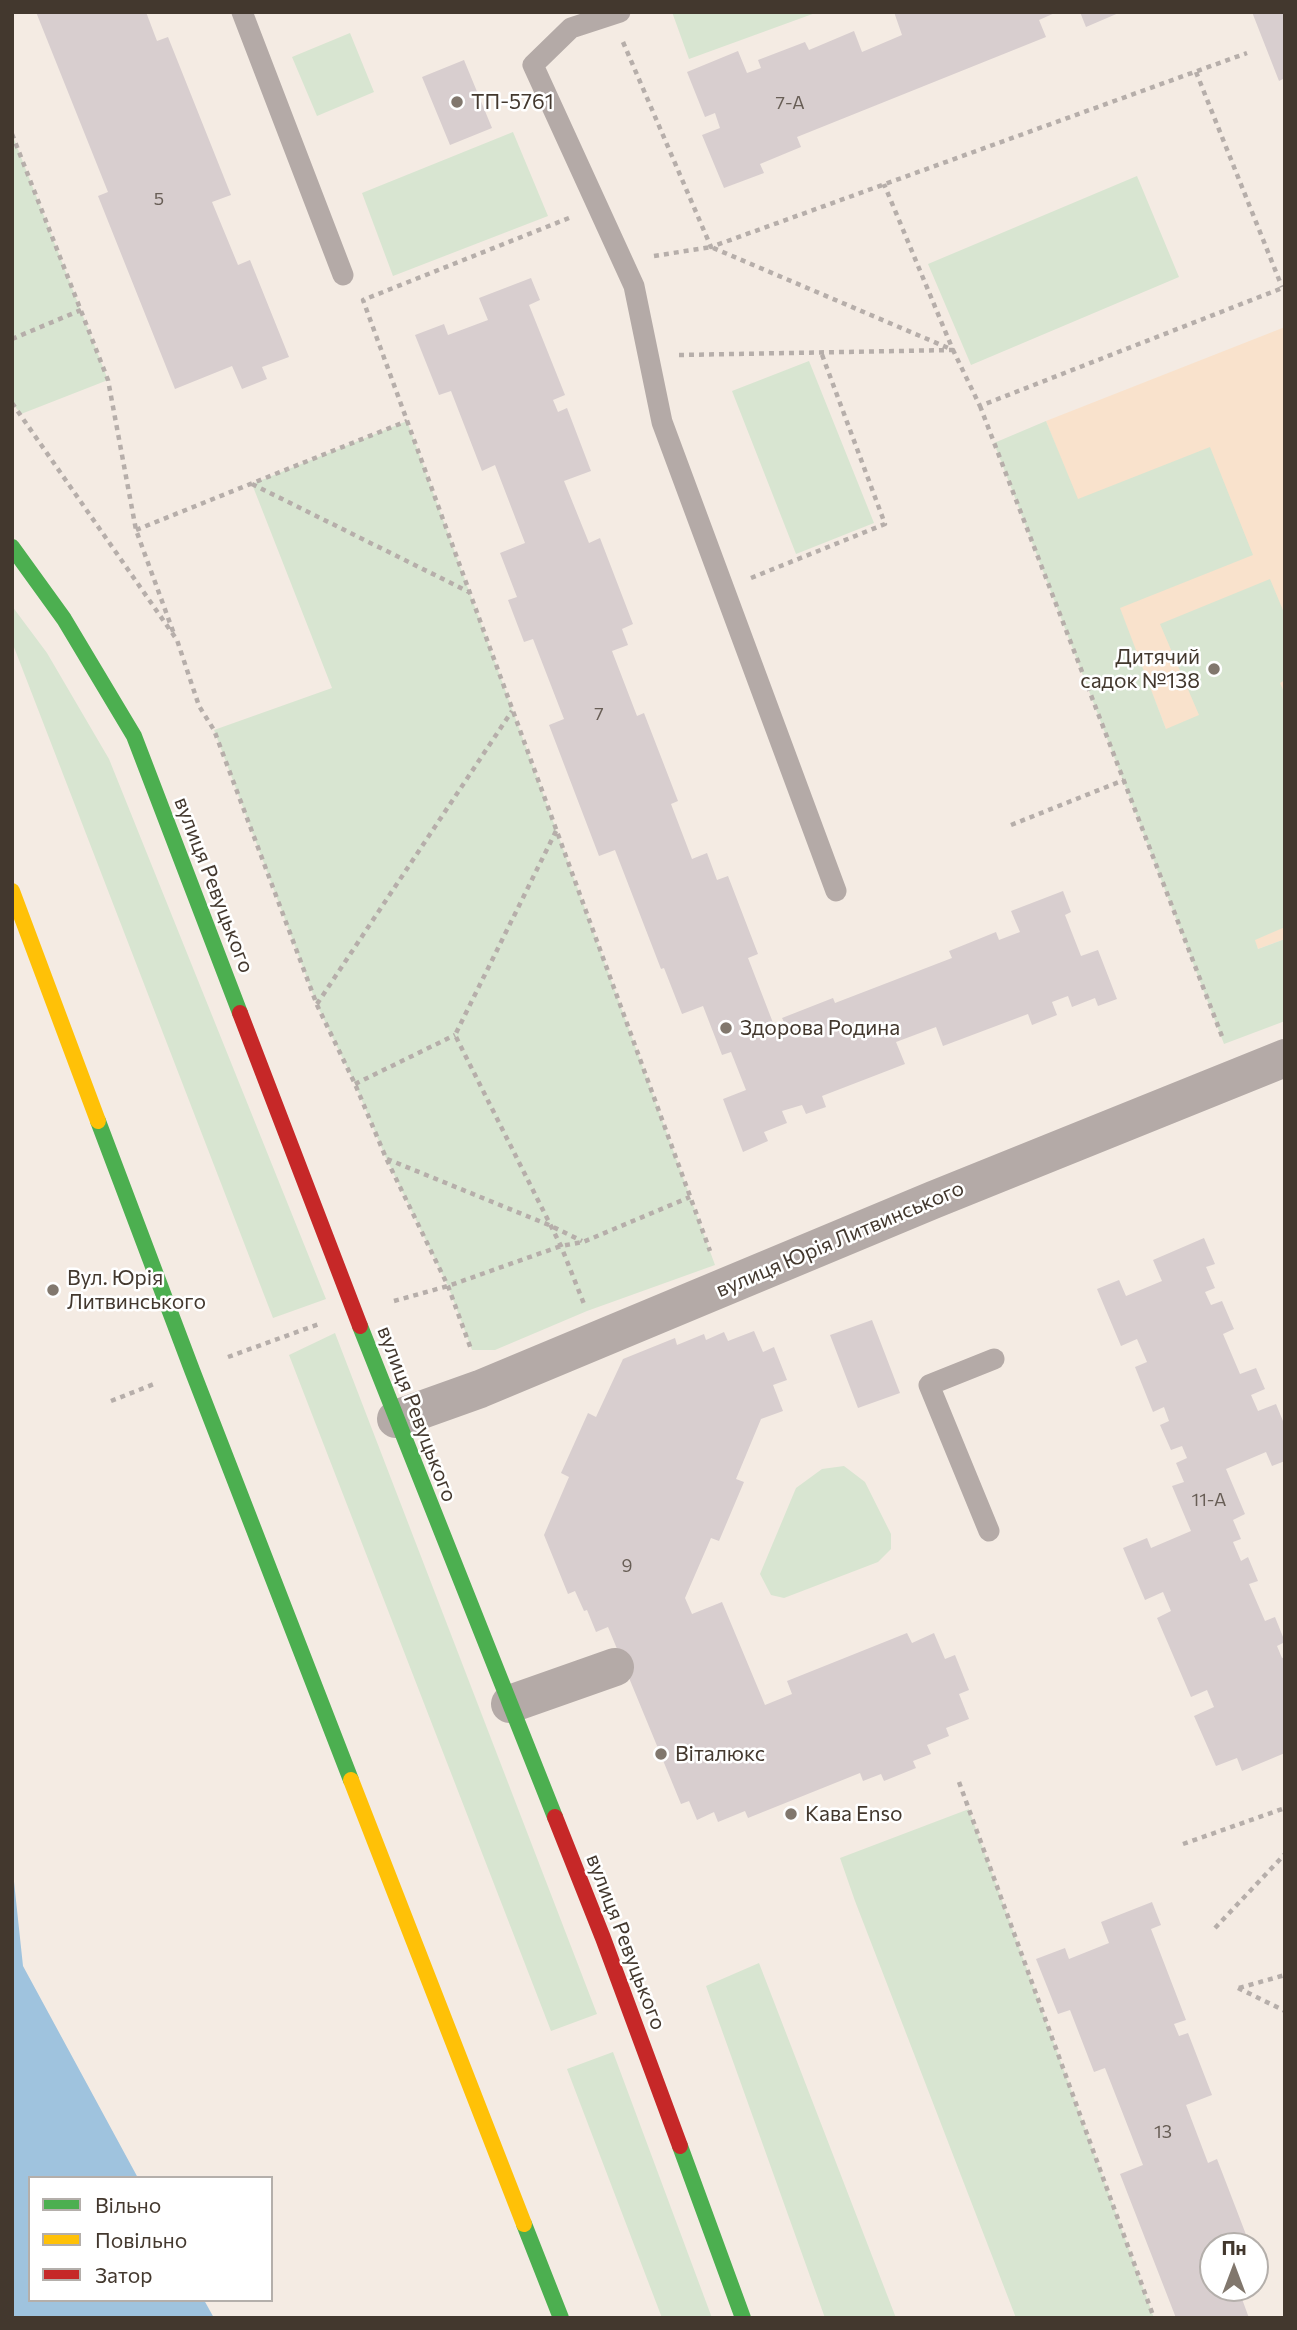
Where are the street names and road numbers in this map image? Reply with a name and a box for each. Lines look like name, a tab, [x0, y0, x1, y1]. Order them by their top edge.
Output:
street label: вулиця Ревуцького	[169, 793, 259, 977]
street label: вулиця Юрія Литвинського	[712, 1175, 968, 1303]
street label: вулиця Ревуцького	[372, 1322, 462, 1506]
street label: вулиця Ревуцького	[581, 1850, 671, 2034]

